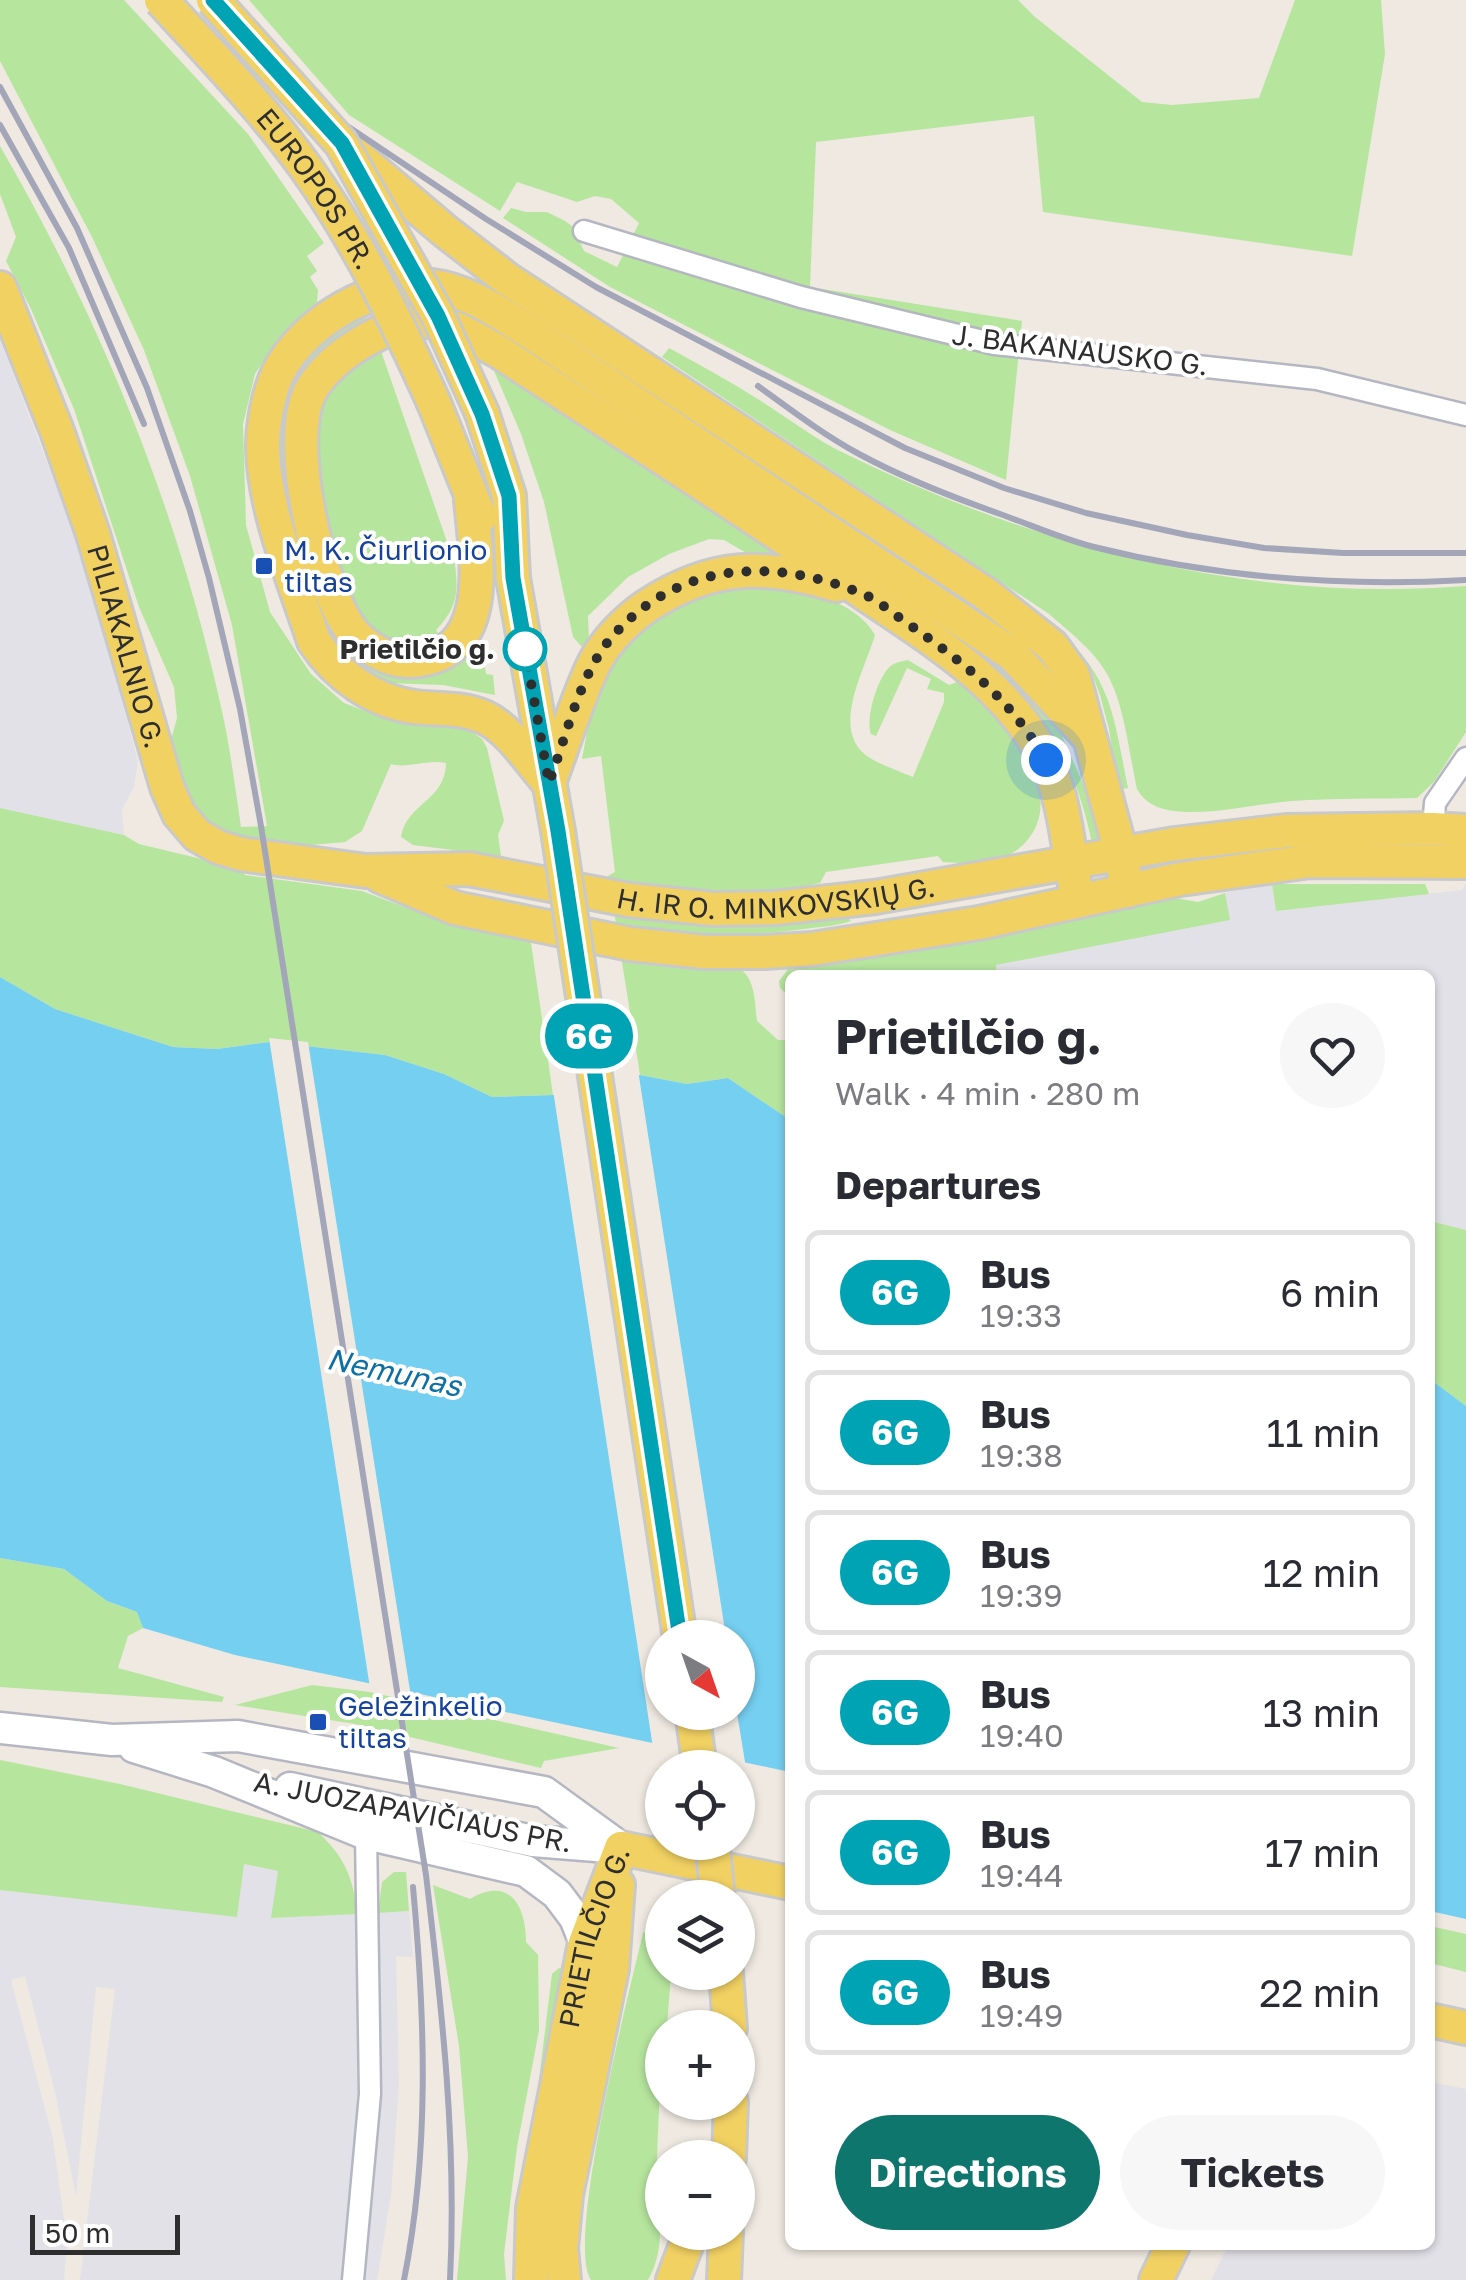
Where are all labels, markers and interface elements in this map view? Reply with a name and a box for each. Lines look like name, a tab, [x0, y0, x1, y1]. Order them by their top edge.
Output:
street label: EUROPOS PR.	[250, 102, 382, 275]
street label: J. BAKANAUSKO G.	[950, 317, 1210, 382]
place label: M. K. Čiurlionio tiltas	[284, 533, 487, 598]
street label: PILIAKALNIO G.	[81, 540, 172, 752]
marker: M. K. Čiurlionio tiltas	[253, 555, 275, 577]
marker: Prietilčio g.	[504, 628, 546, 670]
place label: Prietilčio g.	[339, 632, 495, 665]
your location	[1021, 735, 1071, 785]
street label: H. IR O. MINKOVSKIŲ G.	[614, 870, 937, 925]
button: heart	[1280, 1003, 1385, 1108]
line badge: 6G	[544, 1004, 634, 1068]
text: Prietilčio g.	[835, 1007, 1102, 1065]
text: 6G	[565, 1015, 613, 1057]
text: Walk · 4 min · 280 m	[835, 1074, 1140, 1112]
text: Departures	[835, 1162, 1041, 1207]
text: Bus	[980, 1251, 1051, 1296]
text: 6 min	[1280, 1270, 1380, 1315]
text: 6G	[871, 1271, 919, 1313]
text: 19:33	[980, 1296, 1062, 1334]
water label: Nemunas	[324, 1340, 466, 1404]
text: Bus	[980, 1391, 1051, 1436]
text: 11 min	[1266, 1410, 1380, 1455]
text: 6G	[871, 1411, 919, 1453]
text: 19:38	[980, 1436, 1063, 1474]
text: Bus	[980, 1531, 1051, 1576]
text: 12 min	[1263, 1550, 1380, 1595]
text: 6G	[871, 1551, 919, 1593]
text: 19:39	[980, 1576, 1063, 1614]
north arrow	[645, 1620, 755, 1730]
map controls	[645, 1620, 755, 2250]
text: Bus	[980, 1671, 1051, 1716]
place label: Geležinkelio tiltas	[338, 1689, 503, 1754]
text: 13 min	[1263, 1690, 1380, 1735]
text: 6G	[871, 1691, 919, 1733]
marker: Geležinkelio tiltas	[307, 1711, 329, 1733]
text: 19:40	[980, 1716, 1064, 1754]
button: locate	[645, 1750, 755, 1860]
street label: A. JUOZAPAVIČIAUS PR.	[251, 1764, 575, 1859]
text: Bus	[980, 1811, 1051, 1856]
text: 17 min	[1265, 1830, 1380, 1875]
text: 6G	[871, 1831, 919, 1873]
street label: PRIETILČIO G.	[552, 1842, 636, 2030]
text: 19:44	[980, 1856, 1064, 1894]
button: layers	[645, 1880, 755, 1990]
text: Bus	[980, 1951, 1051, 1996]
text: 22 min	[1259, 1970, 1380, 2015]
text: 6G	[871, 1971, 919, 2013]
text: 19:49	[980, 1996, 1063, 2034]
button: +	[645, 2010, 755, 2120]
button: Directions	[835, 2115, 1100, 2230]
button: Tickets	[1120, 2115, 1385, 2230]
button: −	[645, 2140, 755, 2250]
scale bar	[30, 2210, 180, 2254]
text: 50 m	[45, 2216, 110, 2249]

